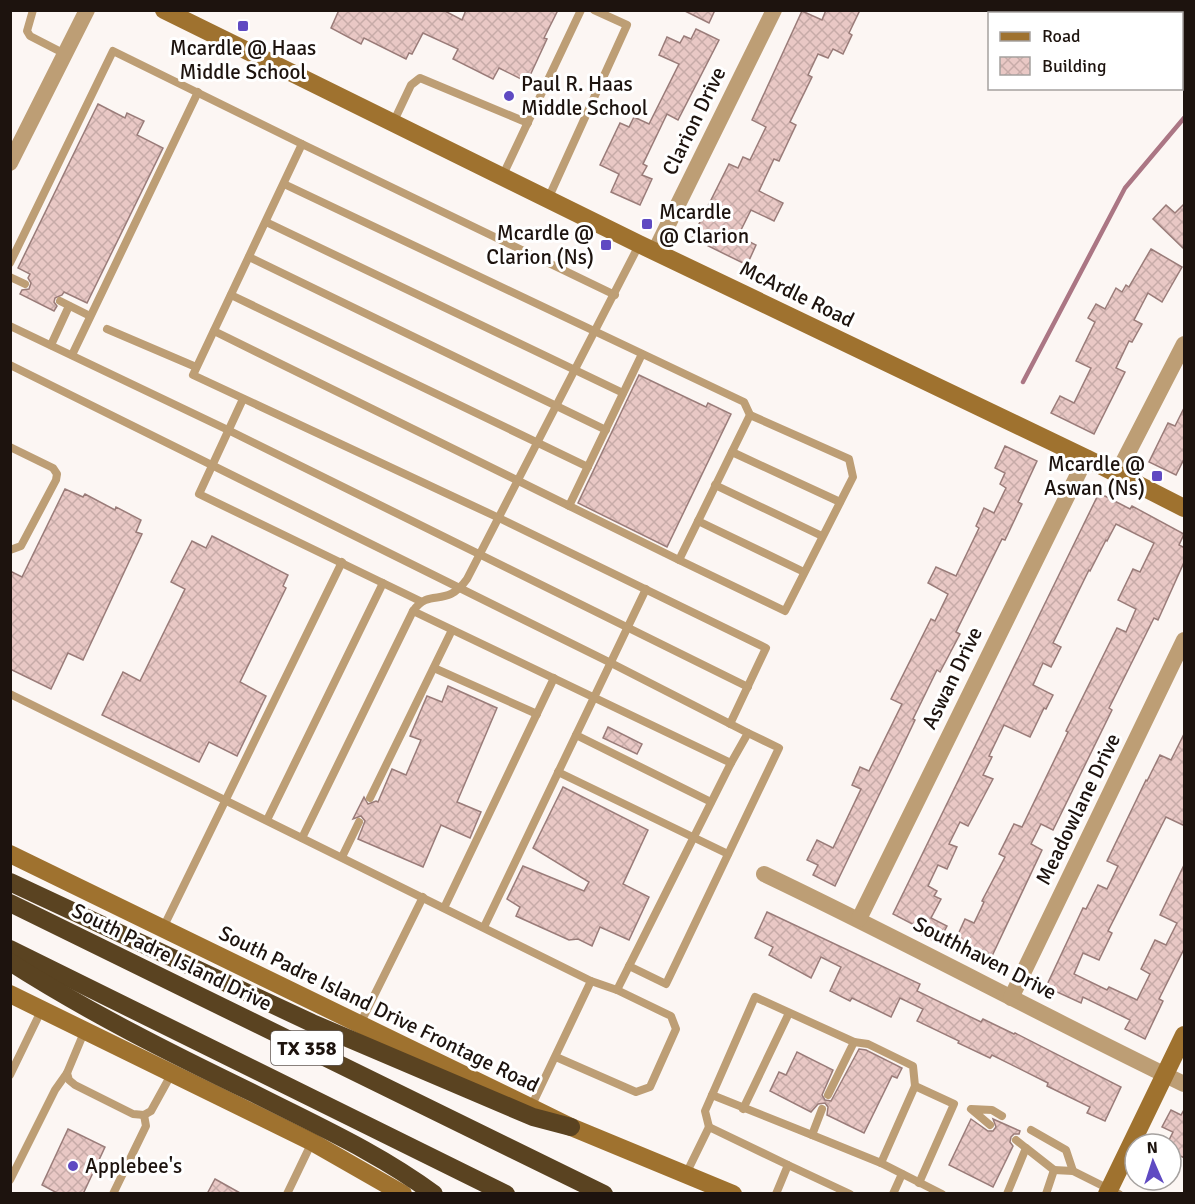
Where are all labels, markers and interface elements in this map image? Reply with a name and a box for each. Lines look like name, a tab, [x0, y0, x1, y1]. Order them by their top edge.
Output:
legend	[988, 12, 1183, 90]
marker: Mcardle @ Haas Middle School	[236, 19, 250, 33]
text: Road	[1042, 25, 1081, 47]
place label: Mcardle @ Haas Middle School	[170, 35, 316, 85]
text: Building	[1042, 55, 1106, 77]
street label: Clarion Drive	[657, 63, 731, 179]
place label: Paul R. Haas Middle School	[521, 71, 648, 121]
marker: Paul R. Haas Middle School	[502, 89, 516, 103]
place label: Mcardle @ Clarion	[659, 199, 749, 249]
marker: Mcardle @ Clarion	[640, 217, 654, 231]
place label: Mcardle @ Clarion (Ns)	[486, 220, 594, 270]
marker: Mcardle @ Clarion (Ns)	[599, 238, 613, 252]
street label: McArdle Road	[735, 255, 859, 333]
place label: Mcardle @ Aswan (Ns)	[1044, 451, 1145, 501]
marker: Mcardle @ Aswan (Ns)	[1150, 469, 1164, 483]
street label: Aswan Drive	[916, 623, 988, 733]
street label: Meadowlane Drive	[1030, 729, 1126, 889]
street label: South Padre Island Drive	[68, 897, 276, 1017]
street label: Southhaven Drive	[909, 911, 1061, 1005]
street label: South Padre Island Drive Frontage Road	[215, 920, 543, 1098]
road number: TX 358	[271, 1031, 343, 1065]
north arrow	[1123, 1132, 1183, 1192]
text: N	[1146, 1138, 1158, 1158]
place label: Applebee's	[85, 1153, 182, 1179]
marker: Applebee's	[66, 1159, 80, 1173]

